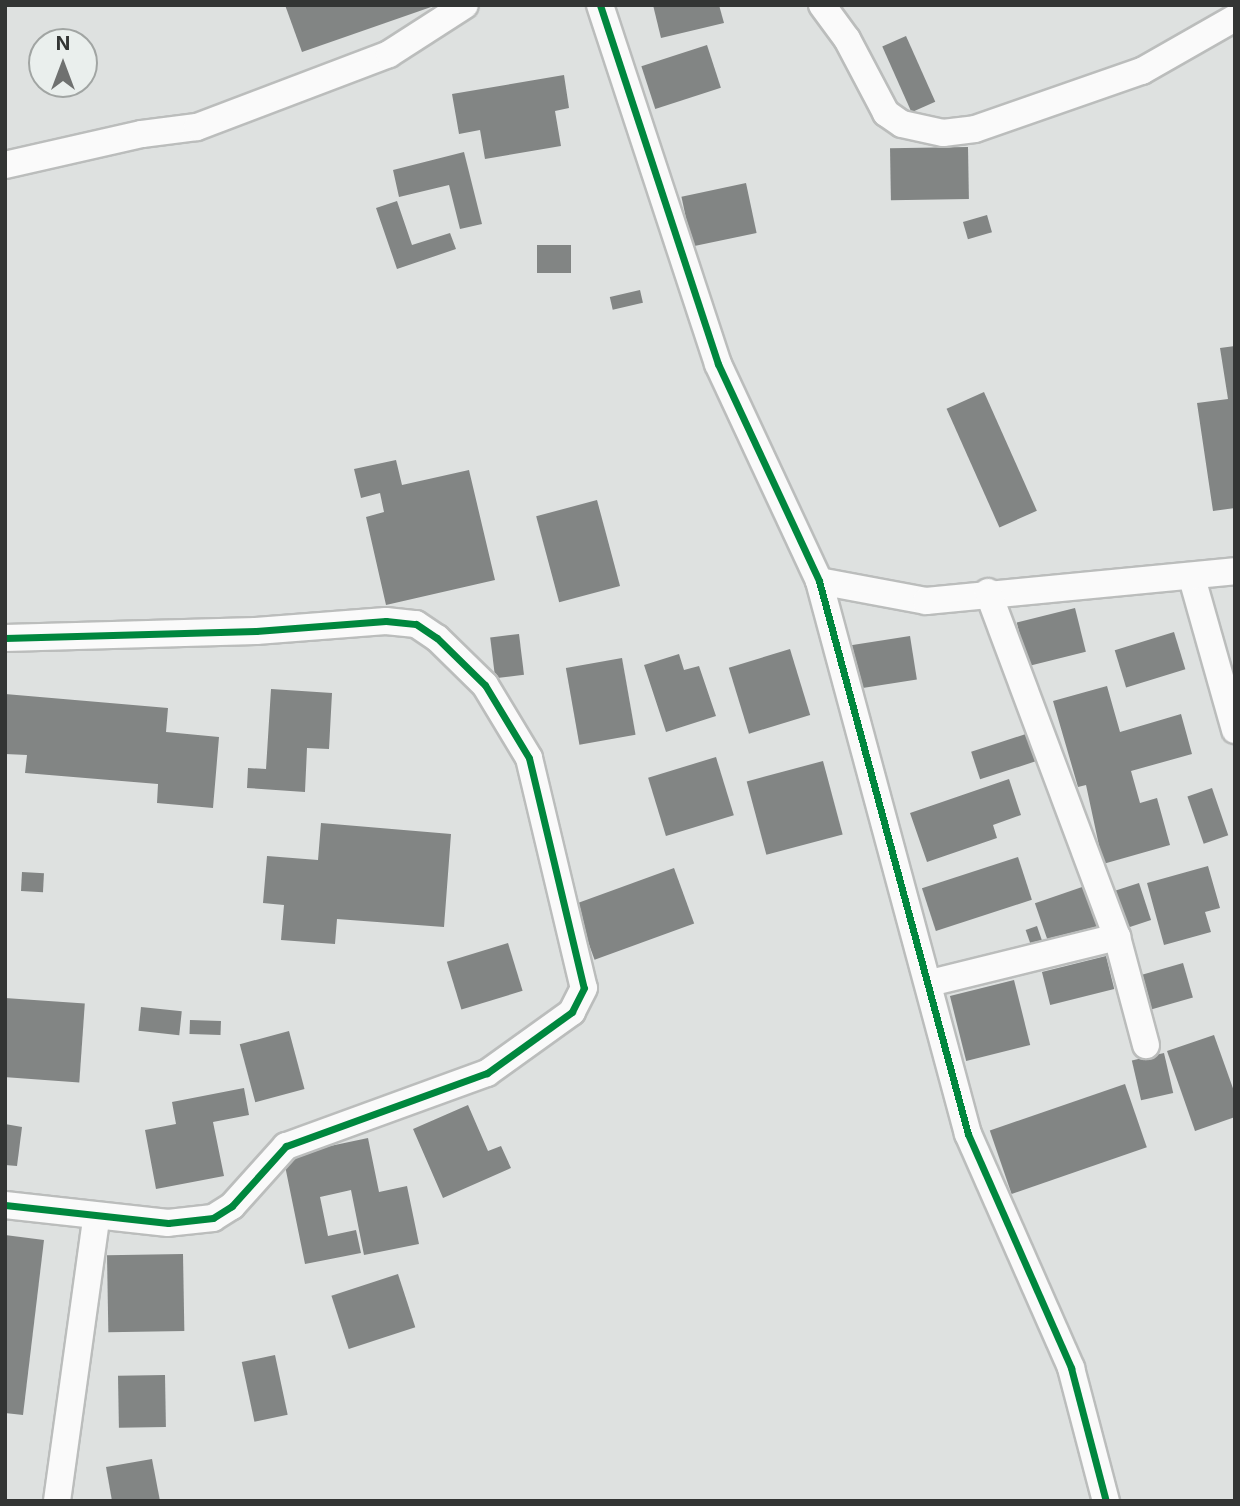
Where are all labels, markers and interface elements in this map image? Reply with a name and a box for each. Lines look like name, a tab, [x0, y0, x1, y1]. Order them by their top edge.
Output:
north arrow	[28, 28, 98, 98]
text: N	[56, 32, 70, 55]

